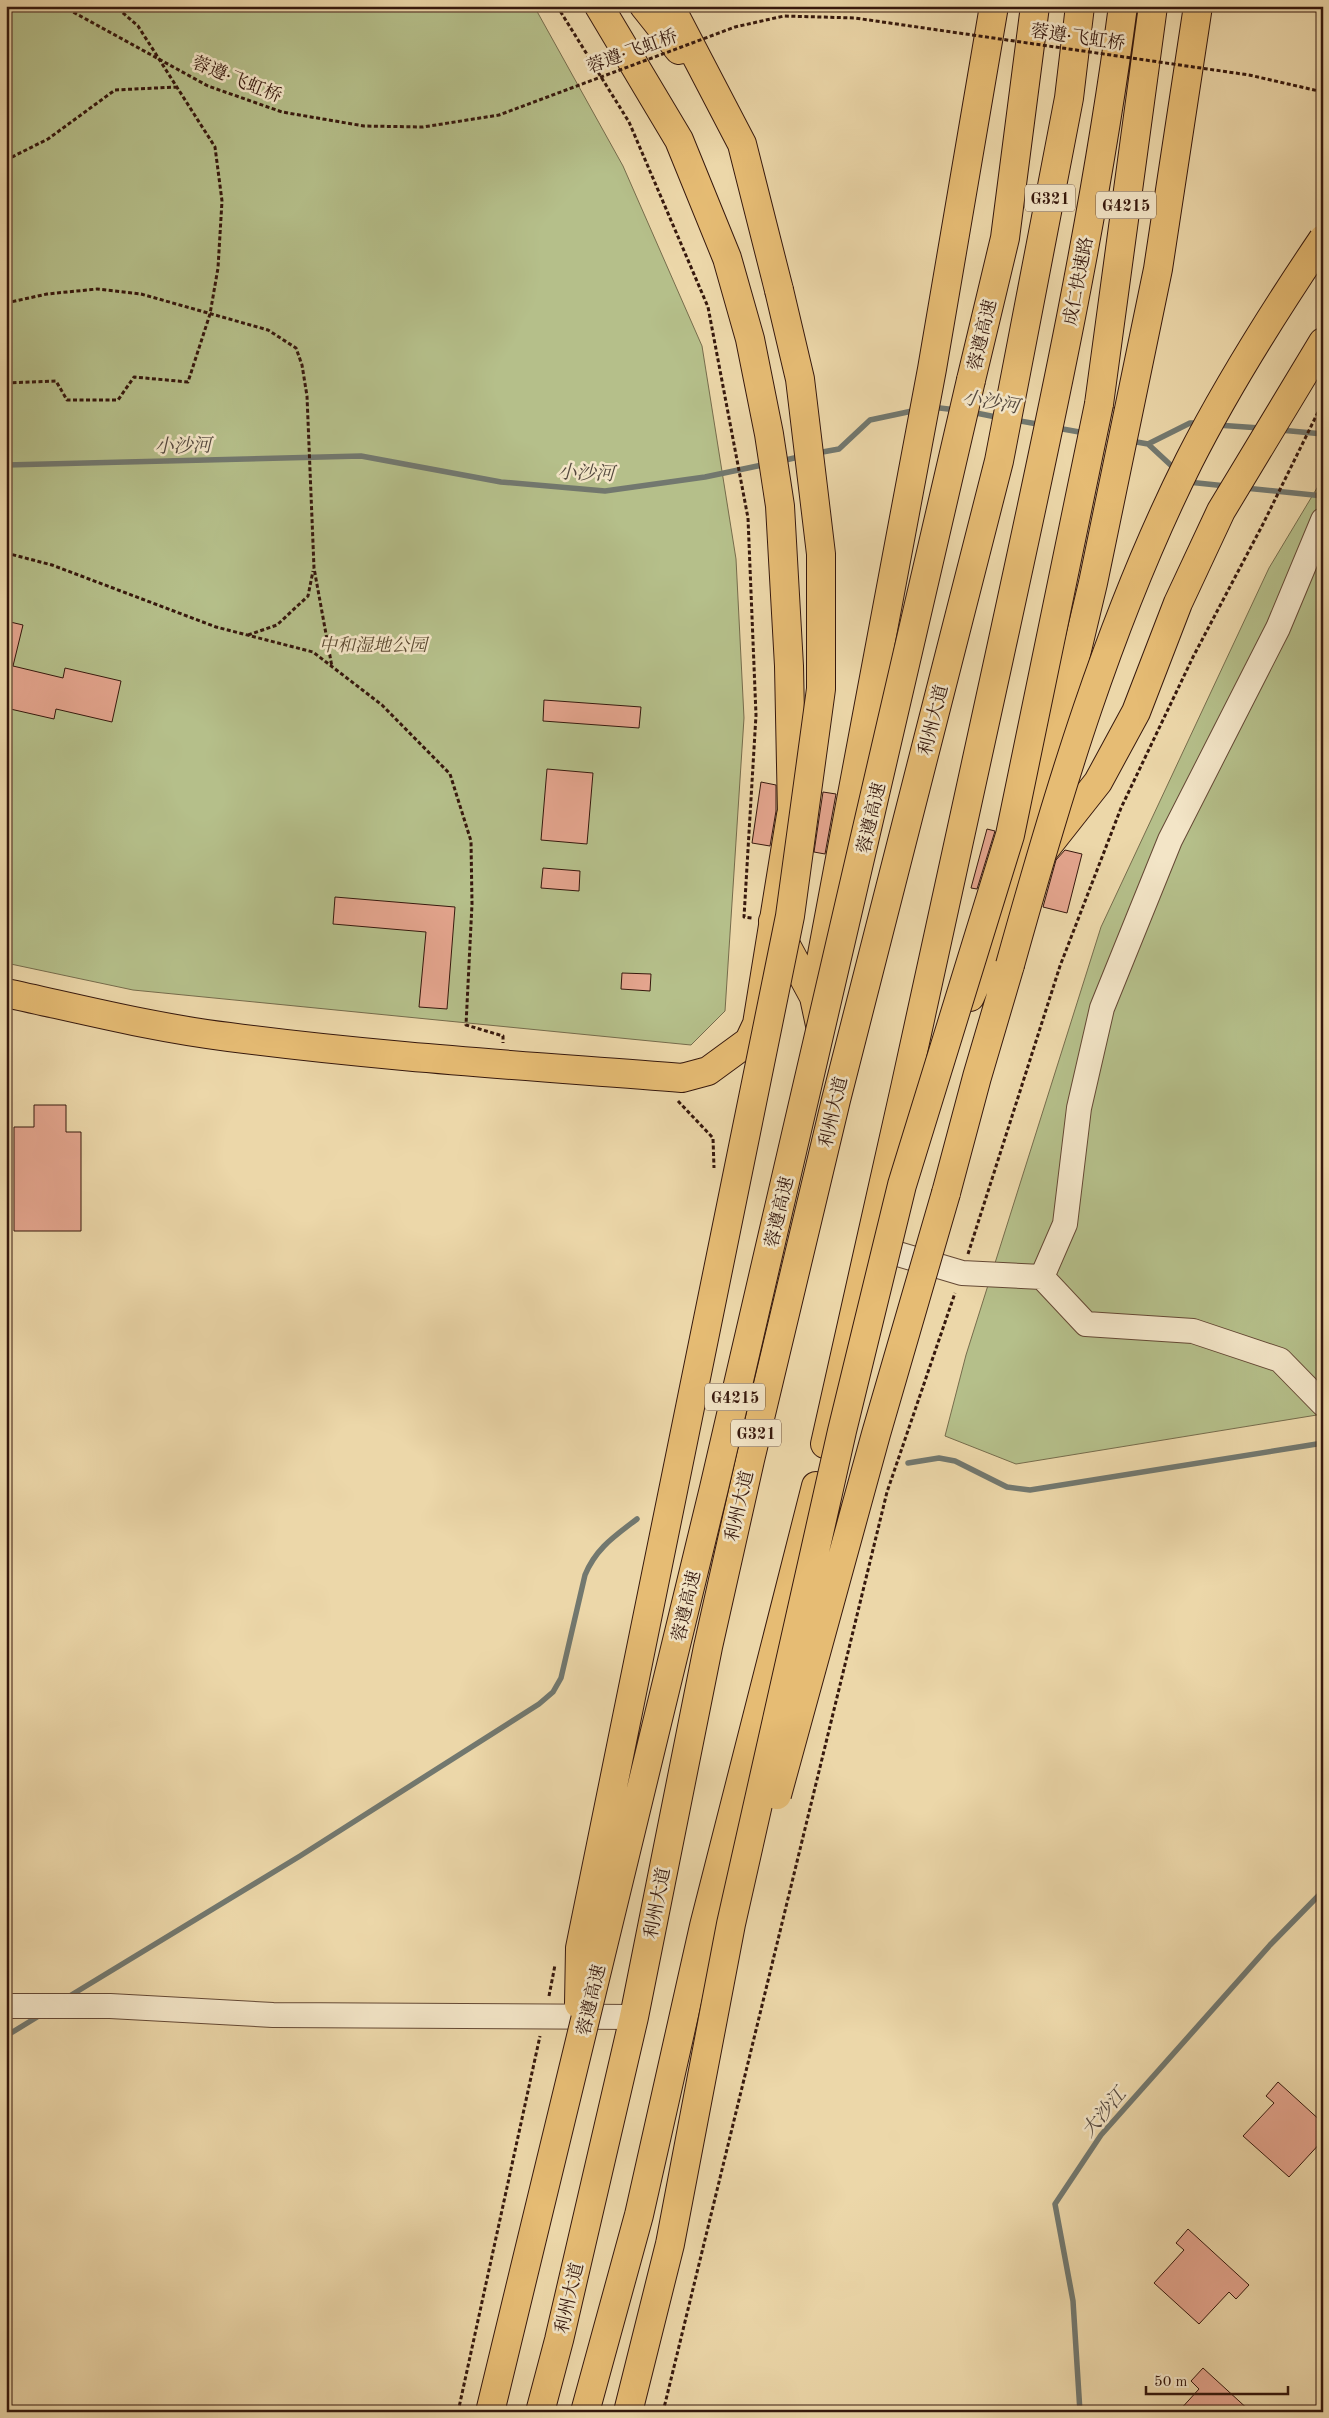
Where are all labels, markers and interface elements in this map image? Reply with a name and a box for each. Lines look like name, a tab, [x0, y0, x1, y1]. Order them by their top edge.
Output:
street label: 蓉遵·飞虹桥	[1030, 20, 1126, 54]
street label: 蓉遵·飞虹桥	[584, 25, 680, 77]
street label: 蓉遵·飞虹桥	[189, 52, 285, 106]
road number: G321	[1025, 184, 1075, 212]
road number: G4215	[1096, 192, 1156, 218]
street label: 成仁快速路	[1060, 235, 1096, 327]
street label: 蓉遵高速	[964, 298, 1000, 372]
water label: 小沙河	[961, 387, 1024, 418]
water label: 小沙河	[154, 435, 215, 457]
water label: 小沙河	[557, 462, 618, 485]
park label: 中和湿地公园	[319, 635, 430, 655]
street label: 利州大道	[915, 683, 951, 757]
street label: 蓉遵高速	[853, 781, 889, 855]
street label: 利州大道	[815, 1075, 851, 1149]
street label: 蓉遵高速	[761, 1175, 797, 1249]
road number: G4215	[705, 1384, 765, 1410]
road number: G321	[731, 1420, 781, 1446]
street label: 利州大道	[721, 1469, 757, 1543]
street label: 蓉遵高速	[668, 1569, 704, 1643]
street label: 利州大道	[640, 1866, 674, 1940]
street label: 蓉遵高速	[573, 1963, 609, 2037]
water label: 大沙江	[1078, 2082, 1132, 2142]
street label: 利州大道	[551, 2261, 587, 2335]
scale bar	[1146, 2363, 1289, 2395]
text: 50 m	[1154, 2375, 1188, 2390]

